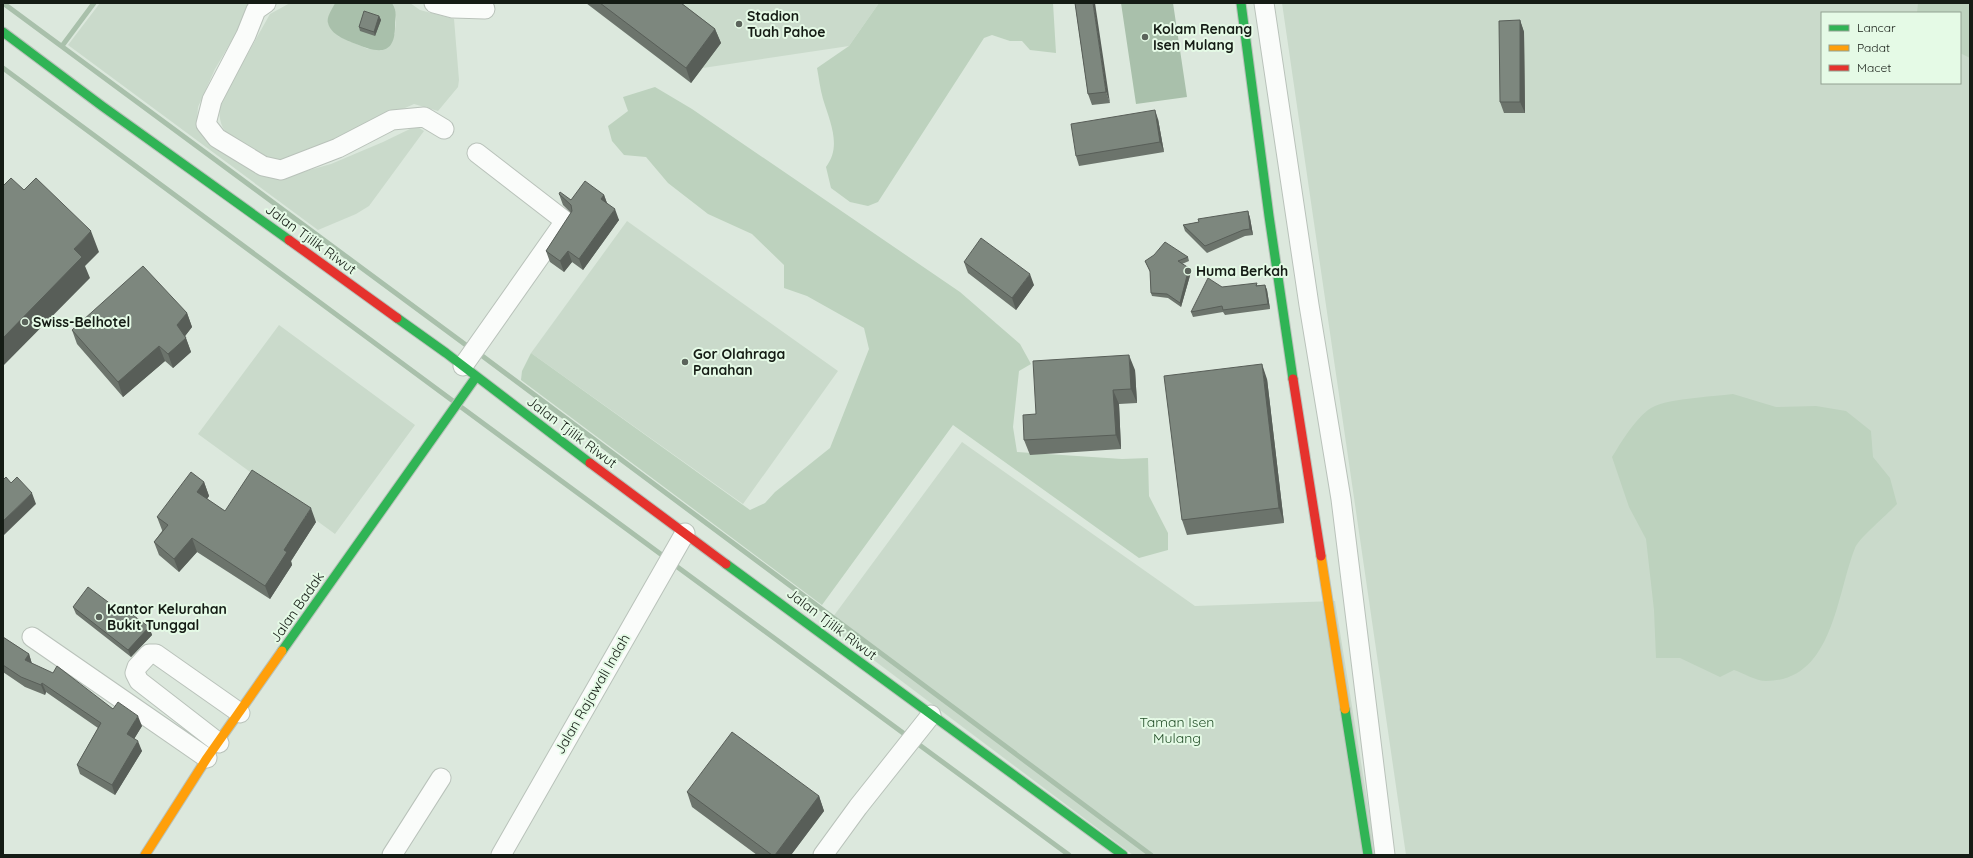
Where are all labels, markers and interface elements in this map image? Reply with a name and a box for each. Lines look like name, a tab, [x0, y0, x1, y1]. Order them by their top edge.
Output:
place label: Stadion Tuah Pahoe	[747, 7, 826, 41]
legend	[1821, 12, 1961, 84]
marker: Stadion Tuah Pahoe	[734, 19, 744, 29]
place label: Kolam Renang Isen Mulang	[1153, 20, 1252, 54]
text: Lancar	[1857, 20, 1896, 35]
marker: Kolam Renang Isen Mulang	[1140, 32, 1150, 42]
text: Padat	[1857, 40, 1890, 55]
text: Macet	[1857, 60, 1891, 75]
street label: Jalan Tjilik Riwut	[262, 200, 360, 278]
place label: Huma Berkah	[1196, 262, 1288, 280]
marker: Huma Berkah	[1183, 266, 1193, 276]
place label: Swiss-Belhotel	[33, 313, 130, 331]
marker: Swiss-Belhotel	[20, 317, 30, 327]
place label: Gor Olahraga Panahan	[693, 345, 785, 379]
marker: Gor Olahraga Panahan	[680, 357, 690, 367]
street label: Jalan Tjilik Riwut	[523, 392, 621, 472]
street label: Jalan Badak	[266, 568, 328, 646]
street label: Jalan Tjilik Riwut	[783, 584, 881, 664]
place label: Kantor Kelurahan Bukit Tunggal	[107, 600, 227, 634]
marker: Kantor Kelurahan Bukit Tunggal	[94, 612, 104, 622]
street label: Jalan Rajawali Indah	[550, 631, 634, 757]
park label: Taman Isen Mulang	[1140, 713, 1214, 747]

